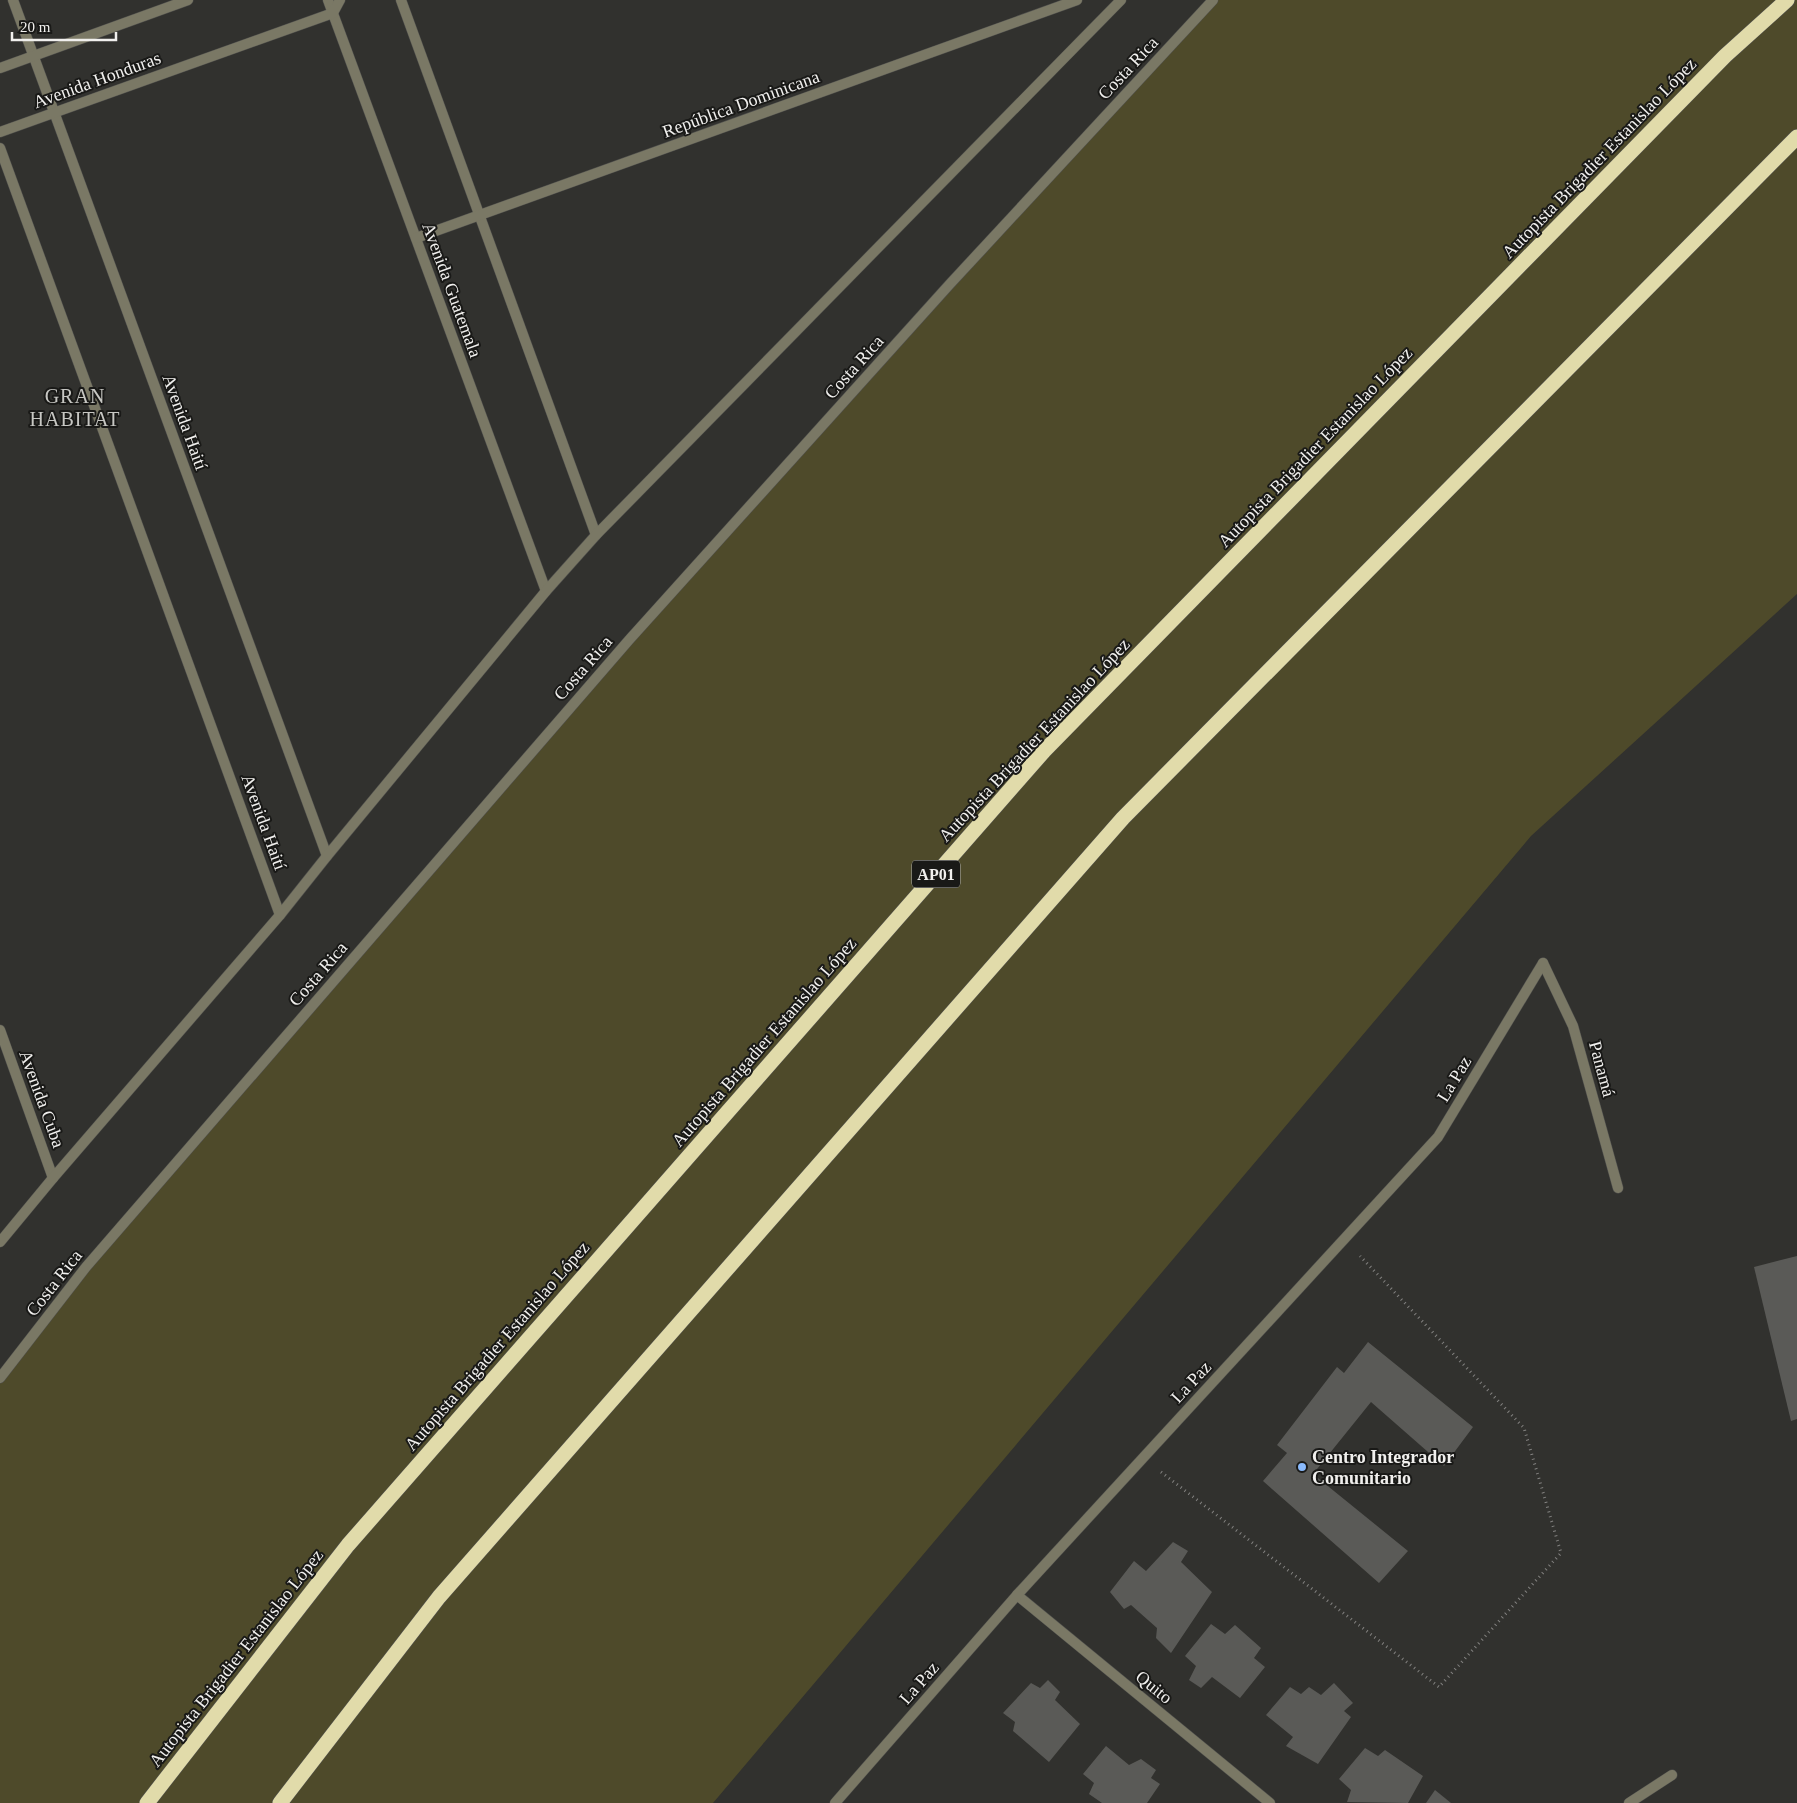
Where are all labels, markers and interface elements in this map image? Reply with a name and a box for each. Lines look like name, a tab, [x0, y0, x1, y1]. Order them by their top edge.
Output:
scale bar	[12, 10, 116, 42]
text: 20 m	[20, 19, 51, 35]
street label: Costa Rica	[1094, 32, 1162, 104]
street label: Avenida Honduras	[31, 48, 163, 112]
street label: Autopista Brigadier Estanislao López	[1498, 54, 1700, 262]
street label: República Dominicana	[660, 66, 822, 142]
street label: Avenida Guatemala	[418, 220, 486, 360]
street label: Costa Rica	[820, 331, 888, 403]
street label: Autopista Brigadier Estanislao López	[1214, 343, 1416, 551]
street label: Avenida Haití	[158, 372, 212, 472]
district label: GRAN HABITAT	[30, 385, 120, 430]
street label: Costa Rica	[550, 632, 616, 704]
street label: Autopista Brigadier Estanislao López	[934, 634, 1134, 846]
street label: Avenida Haití	[237, 772, 291, 872]
road number: AP01	[912, 861, 960, 888]
street label: Autopista Brigadier Estanislao López	[668, 933, 860, 1151]
street label: Costa Rica	[285, 938, 351, 1010]
street label: Panamá	[1585, 1039, 1619, 1099]
street label: Avenida Cuba	[15, 1048, 69, 1150]
street label: La Paz	[1433, 1053, 1475, 1105]
street label: Autopista Brigadier Estanislao López	[401, 1237, 593, 1455]
street label: Costa Rica	[22, 1246, 86, 1320]
street label: La Paz	[1167, 1357, 1215, 1407]
place label: Centro Integrador Comunitario	[1312, 1447, 1454, 1488]
marker: Centro Integrador Comunitario	[1296, 1461, 1308, 1473]
street label: Autopista Brigadier Estanislao López	[145, 1545, 327, 1771]
street label: La Paz	[895, 1658, 943, 1708]
street label: Quito	[1132, 1666, 1176, 1708]

